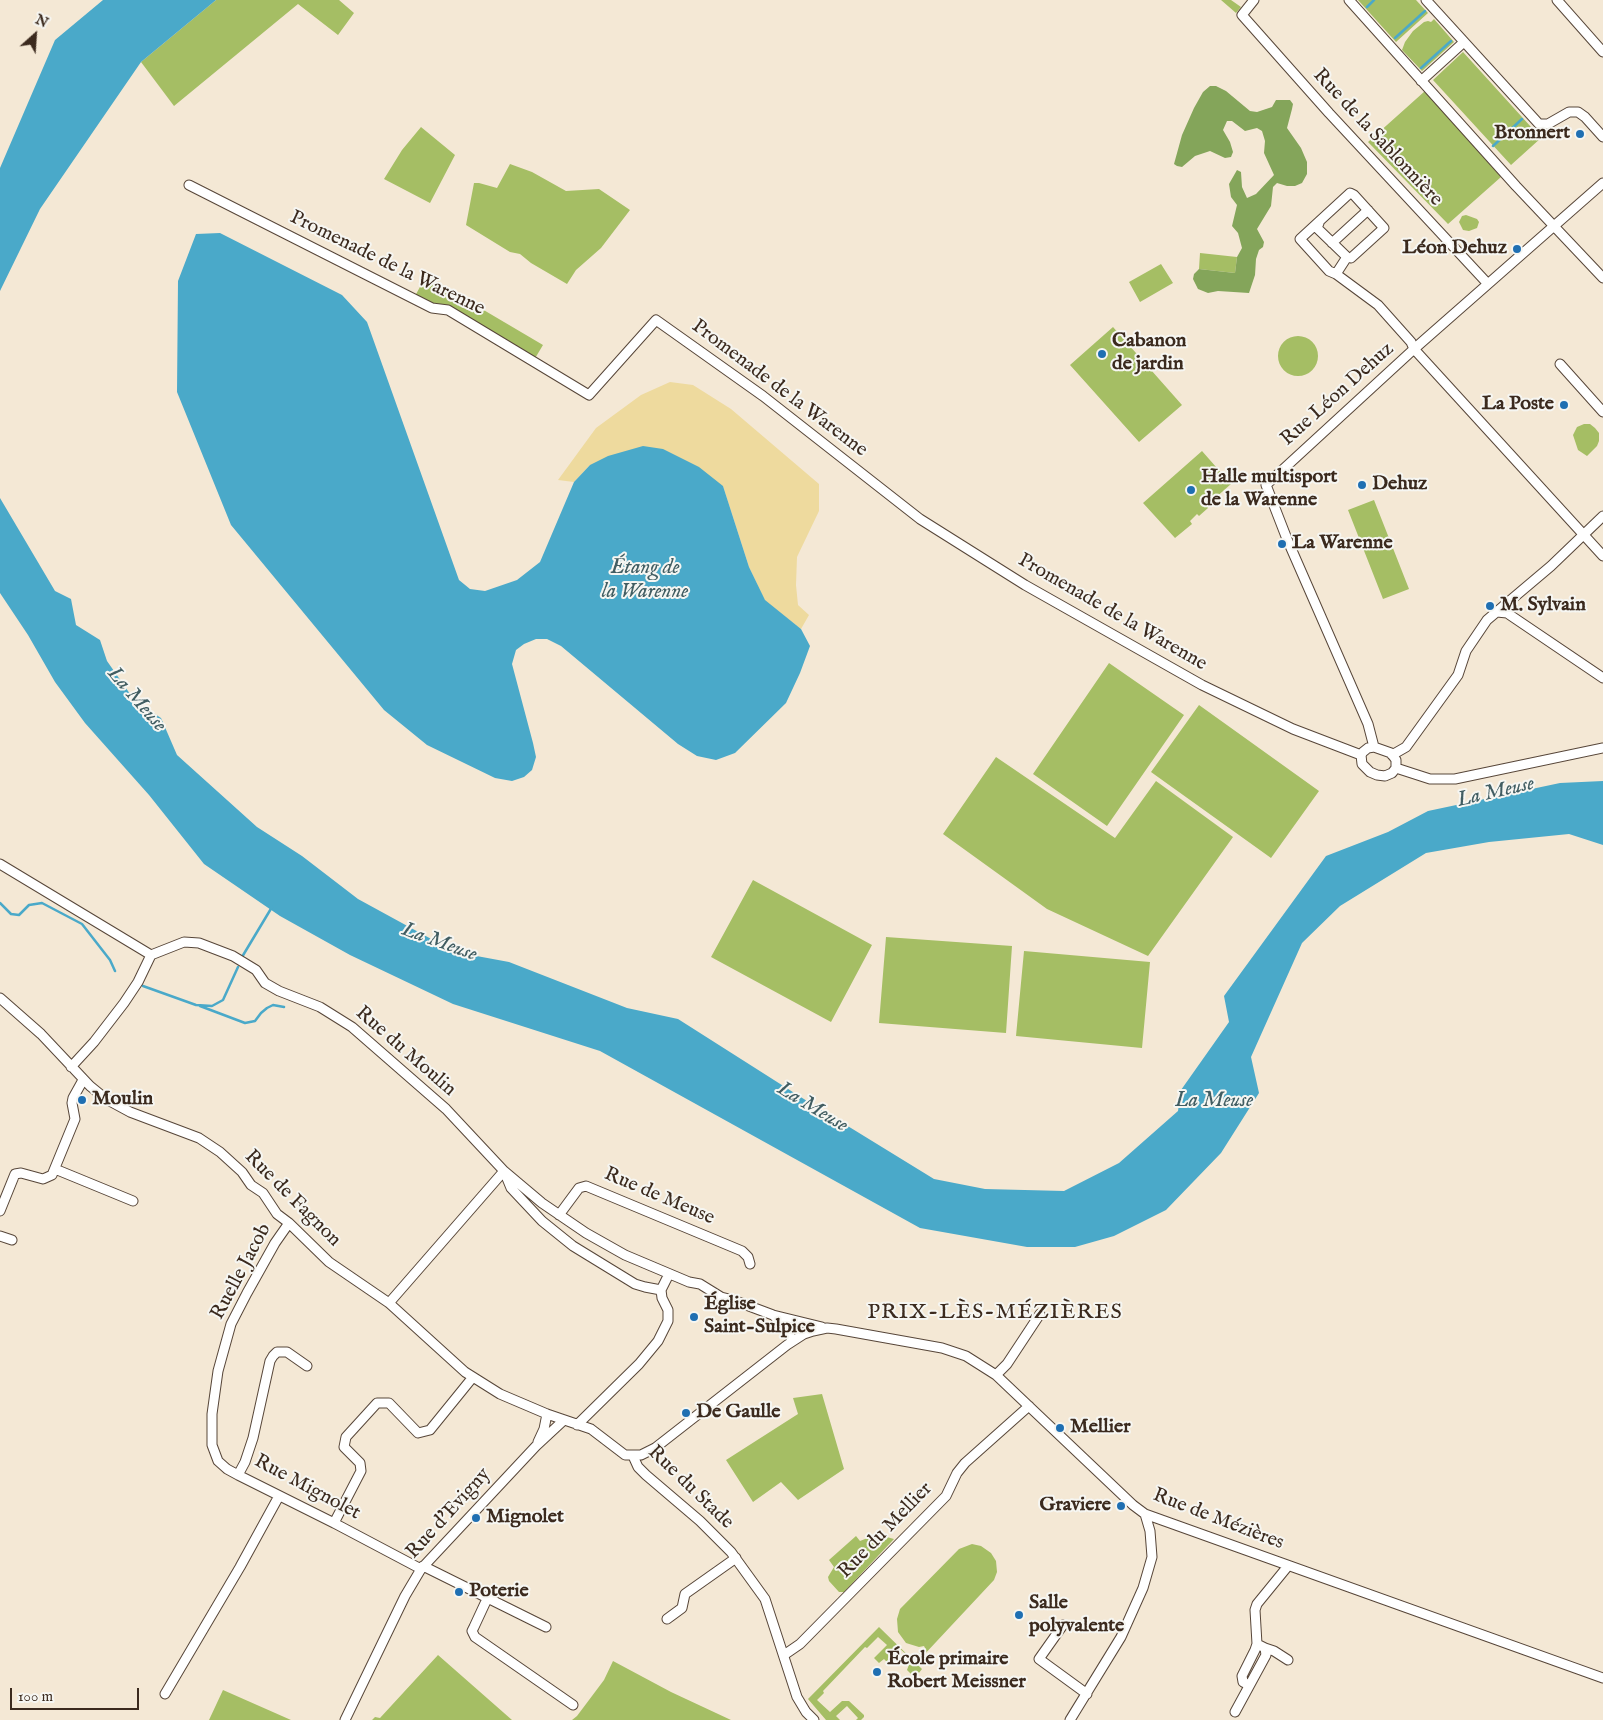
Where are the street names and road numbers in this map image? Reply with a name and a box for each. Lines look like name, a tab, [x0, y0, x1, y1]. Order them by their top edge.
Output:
street label: Rue de la Sablonnière	[1307, 64, 1447, 212]
street label: Promenade de la Warenne	[286, 206, 488, 322]
street label: Promenade de la Warenne	[686, 315, 872, 463]
street label: Rue Léon Dehuz	[1277, 338, 1399, 452]
street label: Promenade de la Warenne	[1013, 549, 1211, 677]
street label: Rue du Moulin	[350, 1002, 460, 1102]
street label: Rue de Fagnon	[239, 1146, 345, 1252]
street label: Rue de Meuse	[600, 1163, 718, 1231]
street label: Ruelle Jacob	[207, 1220, 277, 1324]
street label: Rue du Stade	[642, 1441, 738, 1535]
street label: Rue Mignolet	[250, 1450, 364, 1526]
street label: Rue d'Evigny	[402, 1464, 496, 1564]
street label: Rue du Mellier	[834, 1478, 938, 1584]
street label: Rue de Mézières	[1149, 1484, 1287, 1556]

